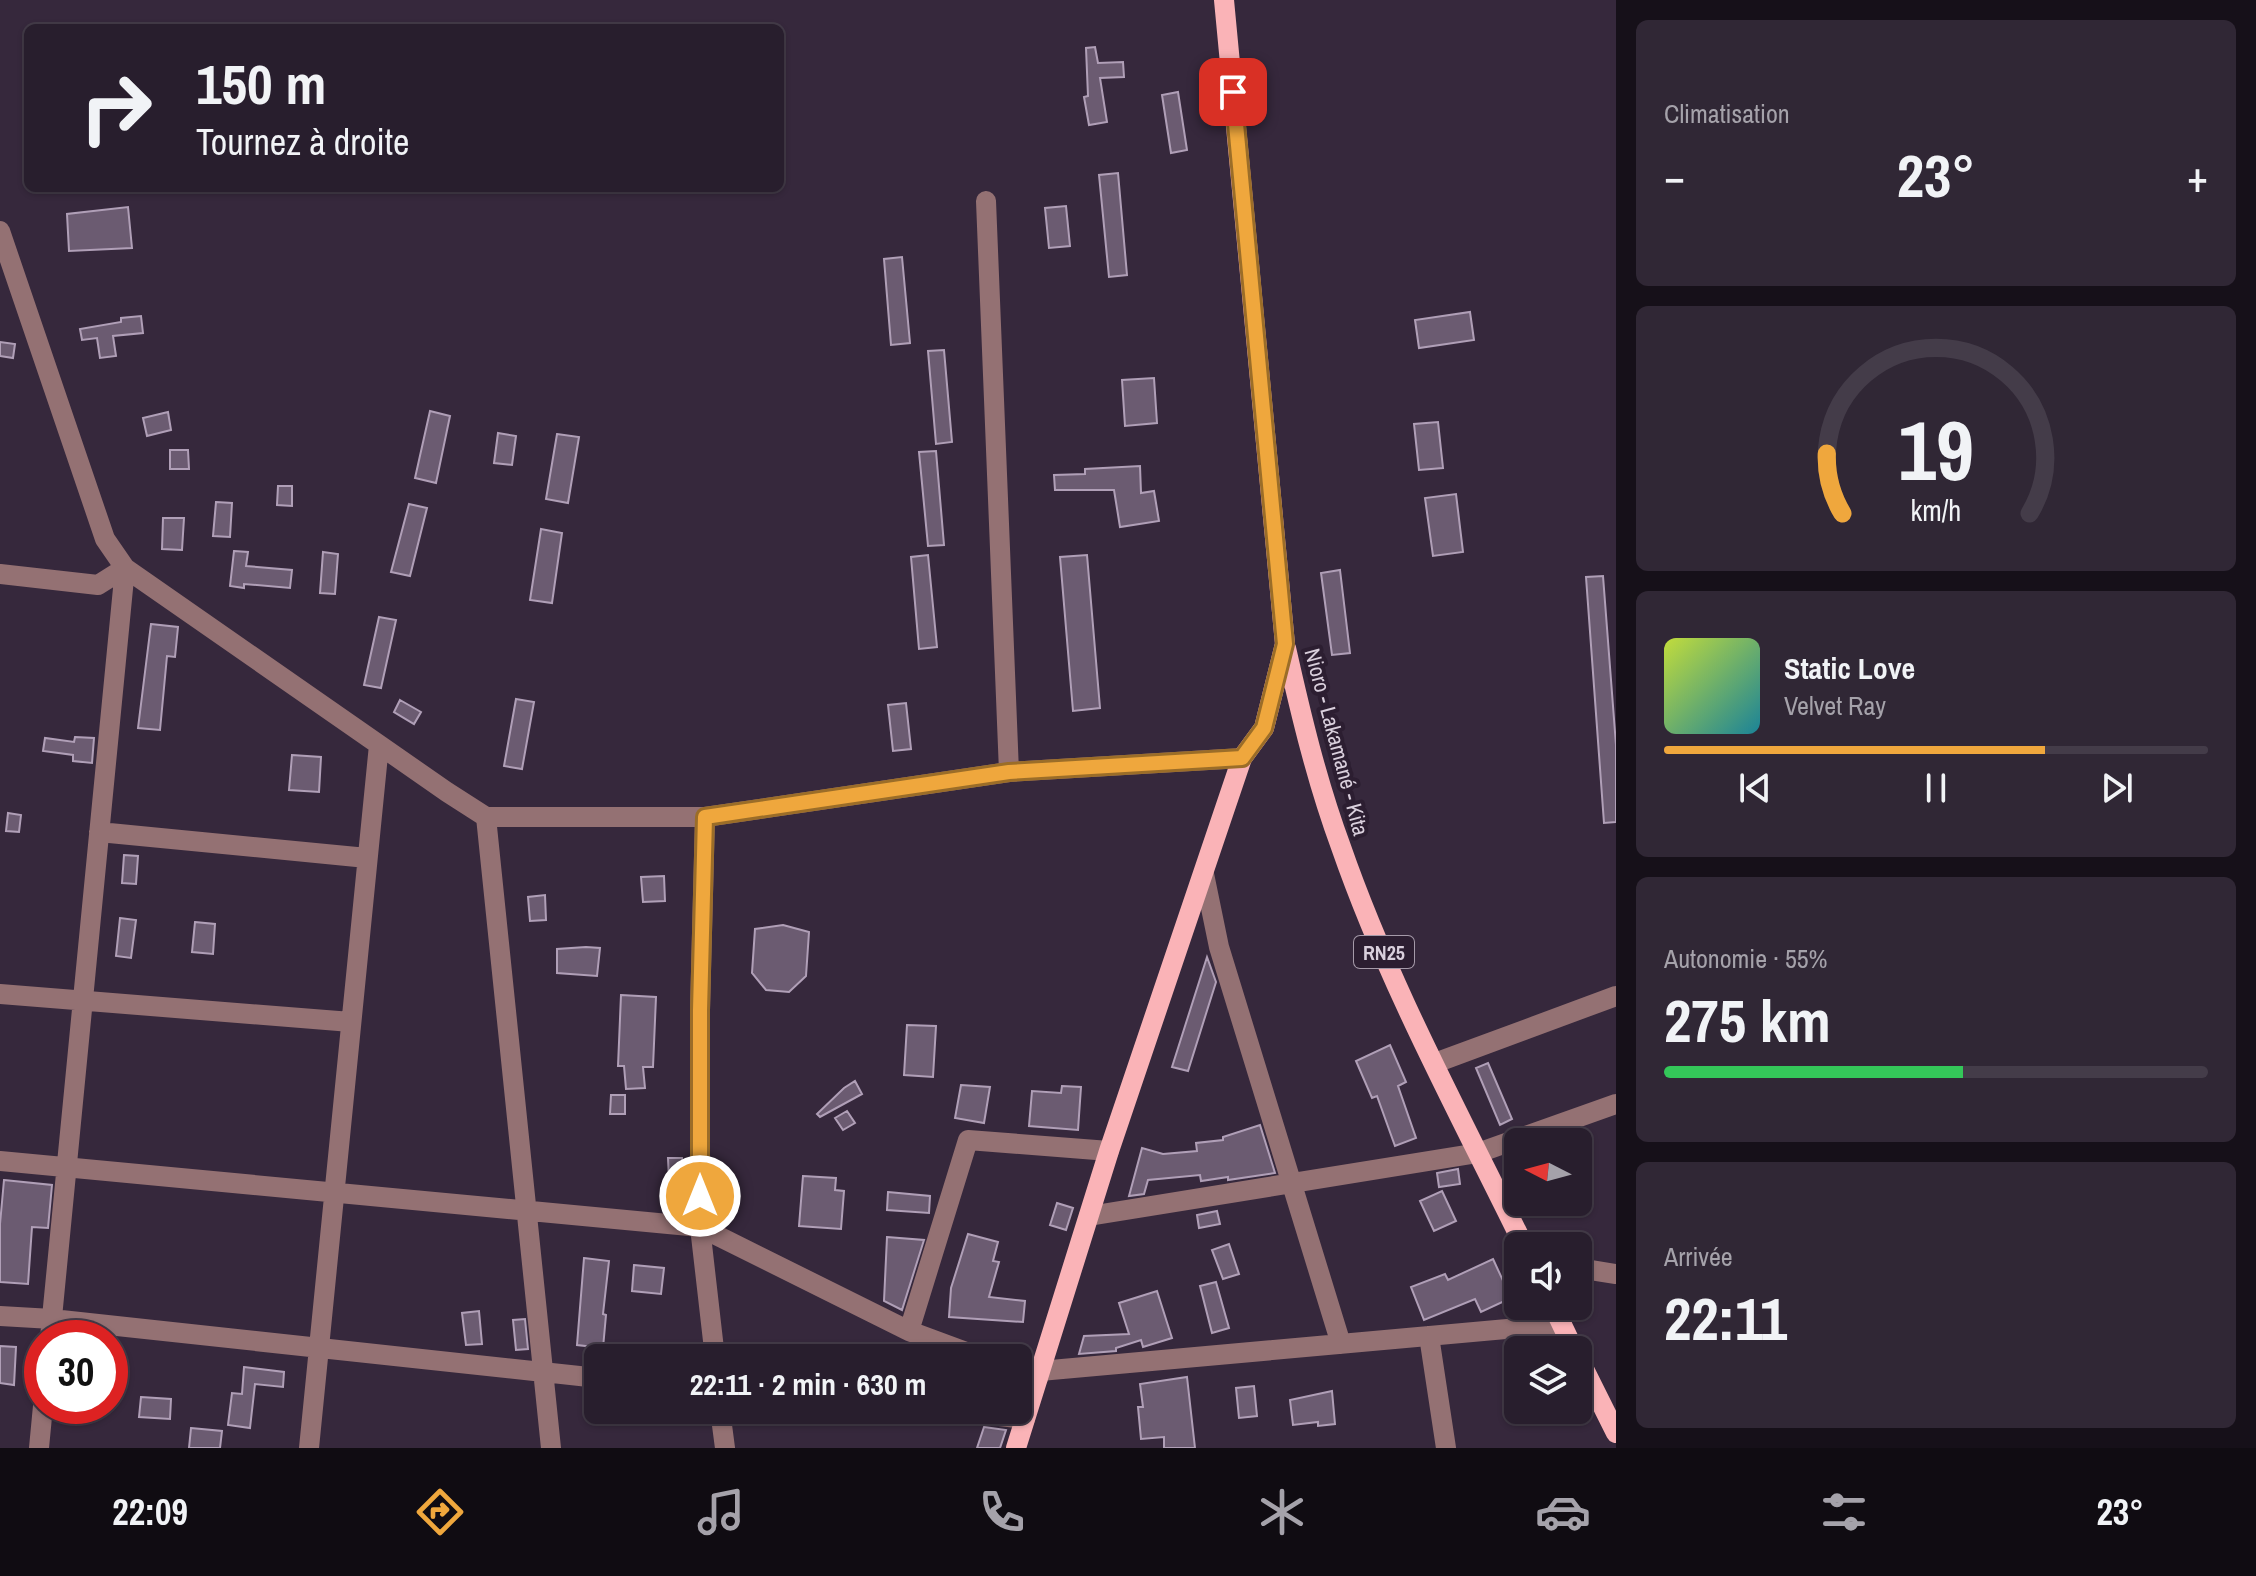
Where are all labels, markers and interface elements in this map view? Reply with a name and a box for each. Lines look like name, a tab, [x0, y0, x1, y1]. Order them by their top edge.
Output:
text: 150 m	[196, 46, 326, 121]
icon: right	[64, 56, 168, 160]
pin	[1199, 58, 1267, 126]
icon: arrive	[1211, 70, 1255, 114]
text: Climatisation	[1664, 96, 1790, 131]
text: Tournez à droite	[196, 118, 409, 166]
text: 23°	[1897, 135, 1975, 216]
text: −	[1664, 146, 1685, 206]
text: +	[2187, 146, 2208, 206]
text: 19	[1898, 394, 1974, 506]
text: km/h	[1911, 492, 1961, 531]
street label: Nioro - Lakamané - Kita	[1298, 645, 1376, 839]
text: Static Love	[1784, 648, 1915, 688]
text: Velvet Ray	[1784, 688, 1886, 723]
icon: previous	[1733, 766, 1777, 810]
icon: pause	[1914, 766, 1958, 810]
icon: next	[2095, 766, 2139, 810]
road number: RN25	[1354, 936, 1414, 968]
text: Autonomie · 55%	[1664, 941, 1828, 976]
text: 275 km	[1664, 980, 1831, 1061]
north arrow	[1504, 1128, 1592, 1216]
map controls	[1504, 1128, 1592, 1424]
position arrow	[658, 1154, 742, 1238]
button: sound	[1504, 1232, 1592, 1320]
text: Arrivée	[1664, 1239, 1733, 1274]
text: 22:11	[1664, 1278, 1787, 1359]
speed limit sign: 30	[24, 1320, 128, 1424]
button: layers	[1504, 1336, 1592, 1424]
text: 22:11 · 2 min · 630 m	[690, 1364, 926, 1404]
icon: directions	[412, 1484, 468, 1540]
icon: music	[693, 1484, 749, 1540]
icon: phone	[974, 1484, 1030, 1540]
icon: climate	[1254, 1484, 1310, 1540]
icon: car	[1535, 1484, 1591, 1540]
icon: filters	[1816, 1484, 1872, 1540]
text: 22:09	[112, 1488, 188, 1536]
text: 23°	[2096, 1488, 2144, 1536]

